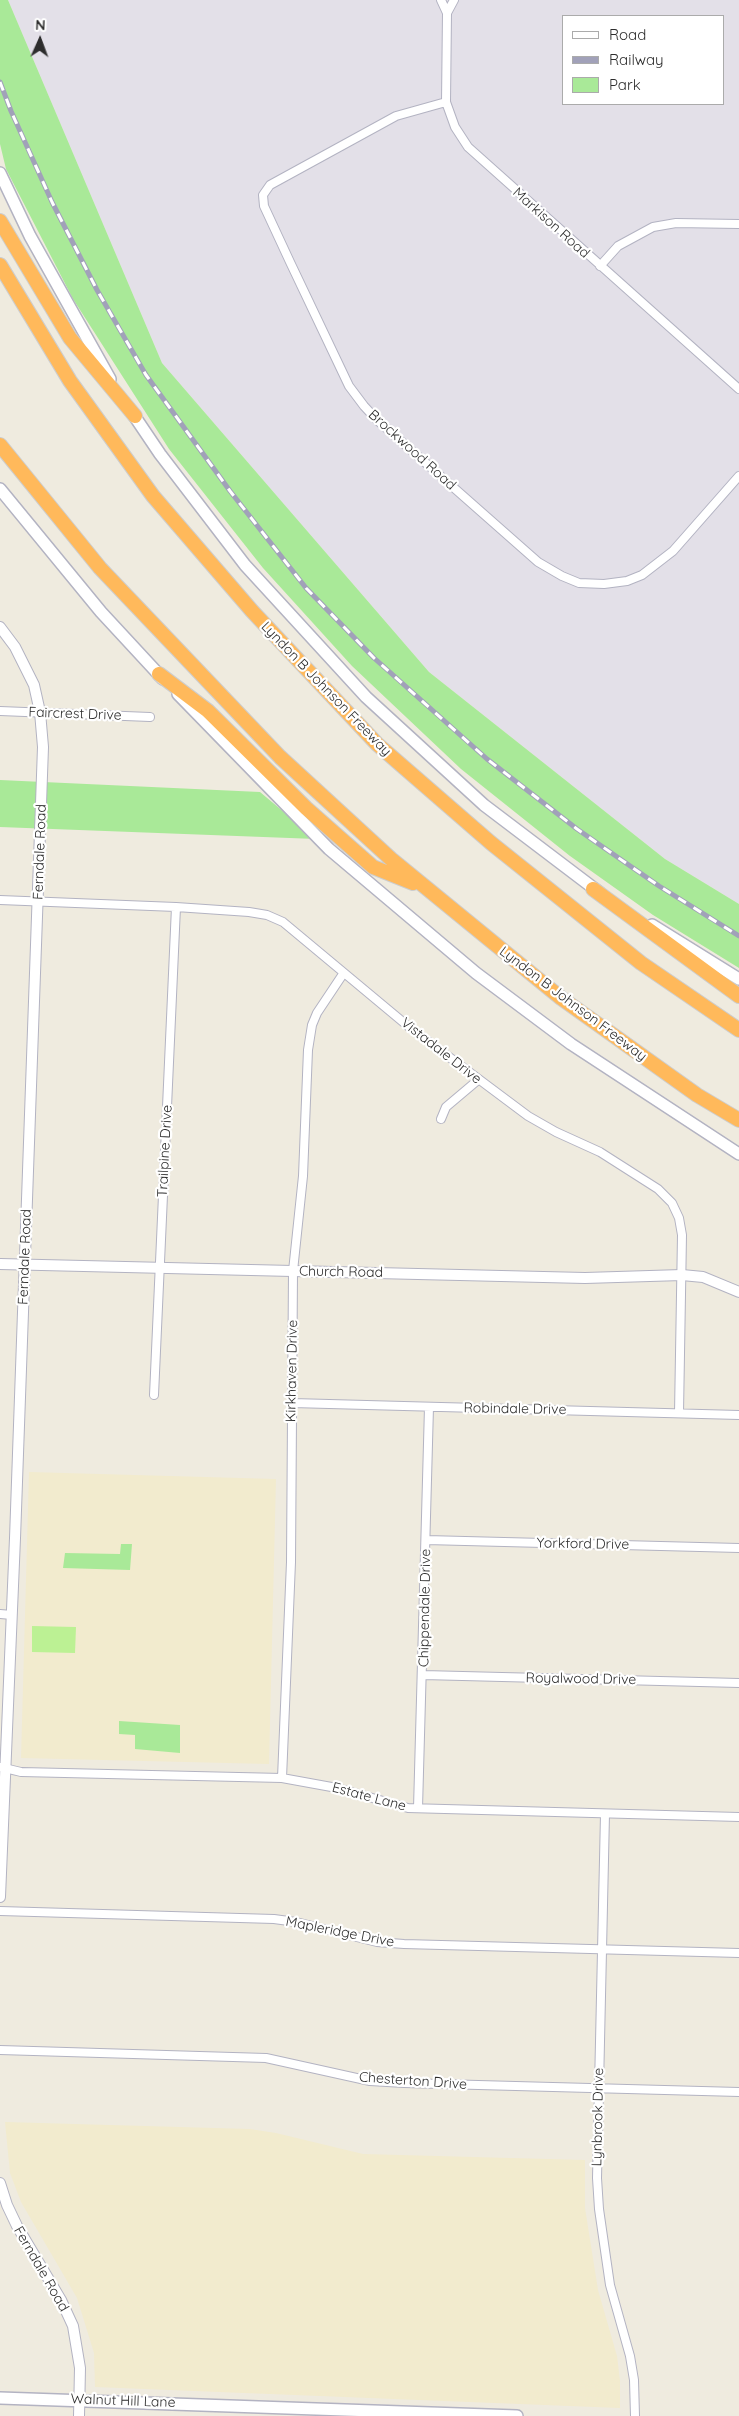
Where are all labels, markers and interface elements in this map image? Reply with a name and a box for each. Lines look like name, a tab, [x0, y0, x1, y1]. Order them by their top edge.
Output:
north arrow	[15, 15, 65, 65]
legend	[562, 15, 724, 105]
text: N	[35, 16, 46, 34]
text: Road	[609, 25, 646, 44]
text: Railway	[609, 50, 664, 69]
text: Park	[609, 75, 641, 94]
street label: Markison Road	[509, 184, 593, 262]
street label: Brockwood Road	[365, 406, 459, 494]
street label: Lyndon B Johnson Freeway	[257, 618, 395, 760]
street label: Faircrest Drive	[28, 704, 122, 724]
street label: Ferndale Road	[30, 804, 50, 900]
street label: Lyndon B Johnson Freeway	[496, 943, 650, 1065]
street label: Vistadale Drive	[397, 1014, 485, 1088]
street label: Trailpine Drive	[154, 1104, 176, 1198]
street label: Ferndale Road	[15, 1209, 35, 1305]
street label: Church Road	[299, 1263, 383, 1281]
street label: Kirkhaven Drive	[283, 1320, 301, 1422]
street label: Robindale Drive	[463, 1400, 567, 1418]
street label: Yorkford Drive	[537, 1535, 629, 1553]
street label: Chippendale Drive	[416, 1549, 434, 1667]
street label: Royalwood Drive	[526, 1670, 636, 1688]
street label: Estate Lane	[330, 1779, 408, 1815]
street label: Mapleridge Drive	[284, 1913, 396, 1951]
street label: Lynbrook Drive	[589, 2068, 607, 2166]
street label: Chesterton Drive	[358, 2069, 468, 2093]
street label: Ferndale Road	[10, 2223, 72, 2315]
street label: Walnut Hill Lane	[70, 2391, 176, 2411]

